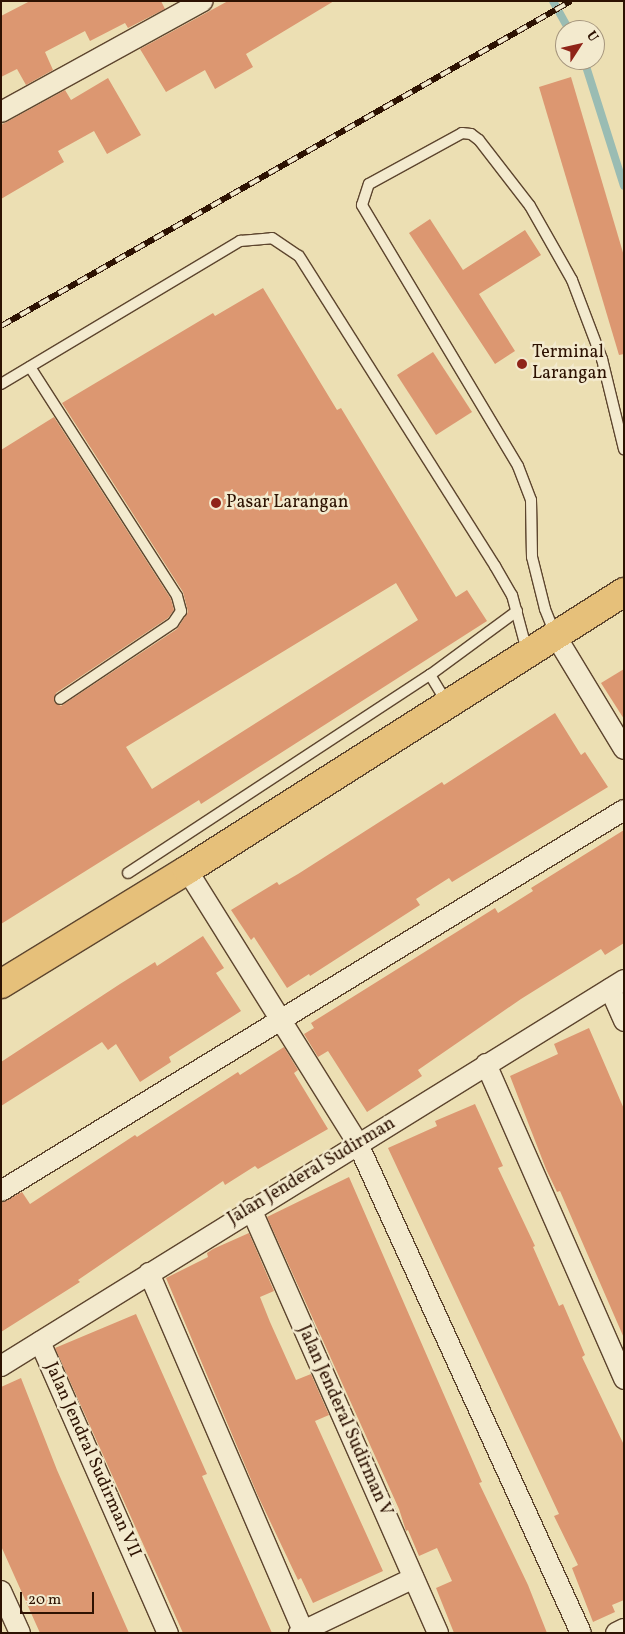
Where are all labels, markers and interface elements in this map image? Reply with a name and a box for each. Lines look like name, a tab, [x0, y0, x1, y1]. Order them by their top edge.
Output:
north arrow	[555, 20, 605, 70]
text: U	[581, 27, 602, 46]
place label: Terminal Larangan	[532, 343, 607, 386]
marker: Terminal Larangan	[516, 358, 528, 370]
place label: Pasar Larangan	[226, 492, 348, 514]
marker: Pasar Larangan	[210, 497, 222, 509]
street label: Jalan Jenderal Sudirman	[224, 1113, 400, 1231]
street label: Jalan Jenderal Sudirman V	[292, 1322, 396, 1520]
street label: Jalan Jendral Sudirman VII	[39, 1359, 145, 1561]
scale bar	[22, 1582, 96, 1614]
text: 20 m	[28, 1590, 61, 1611]

